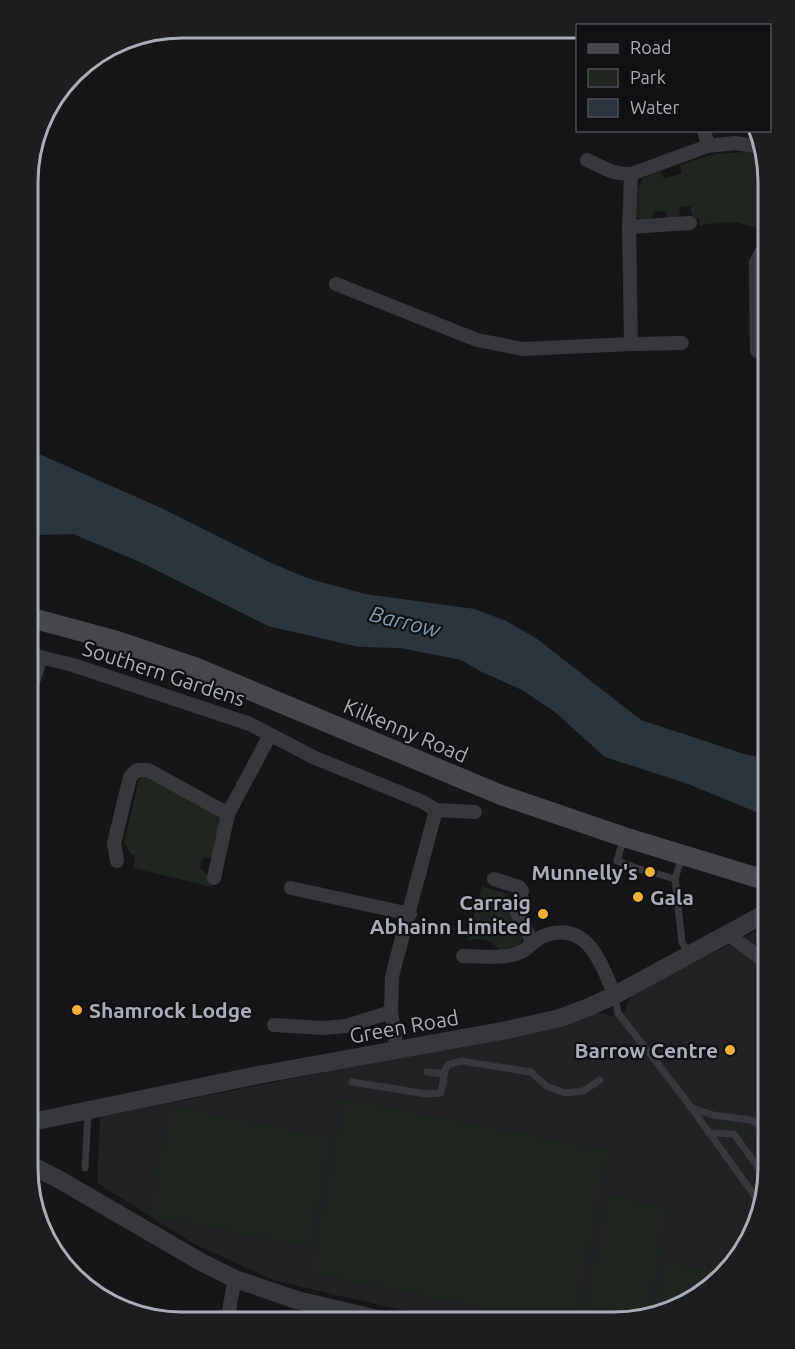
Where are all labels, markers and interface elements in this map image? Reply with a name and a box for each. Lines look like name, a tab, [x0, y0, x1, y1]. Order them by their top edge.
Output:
legend	[576, 24, 771, 132]
text: Road	[630, 37, 672, 57]
text: Park	[630, 67, 666, 87]
text: Water	[630, 97, 680, 117]
water label: Barrow	[367, 600, 443, 642]
street label: Southern Gardens	[80, 635, 248, 711]
street label: Kilkenny Road	[340, 693, 472, 767]
place label: Munnelly's	[532, 860, 638, 884]
marker: Munnelly's	[643, 865, 657, 879]
place label: Gala	[650, 885, 694, 909]
place label: Carraig Abhainn Limited	[370, 890, 531, 938]
marker: Gala	[631, 890, 645, 904]
marker: Carraig Abhainn Limited	[536, 907, 550, 921]
place label: Shamrock Lodge	[89, 998, 252, 1022]
marker: Shamrock Lodge	[70, 1003, 84, 1017]
street label: Green Road	[348, 1005, 460, 1047]
place label: Barrow Centre	[575, 1038, 718, 1062]
marker: Barrow Centre	[723, 1043, 737, 1057]

